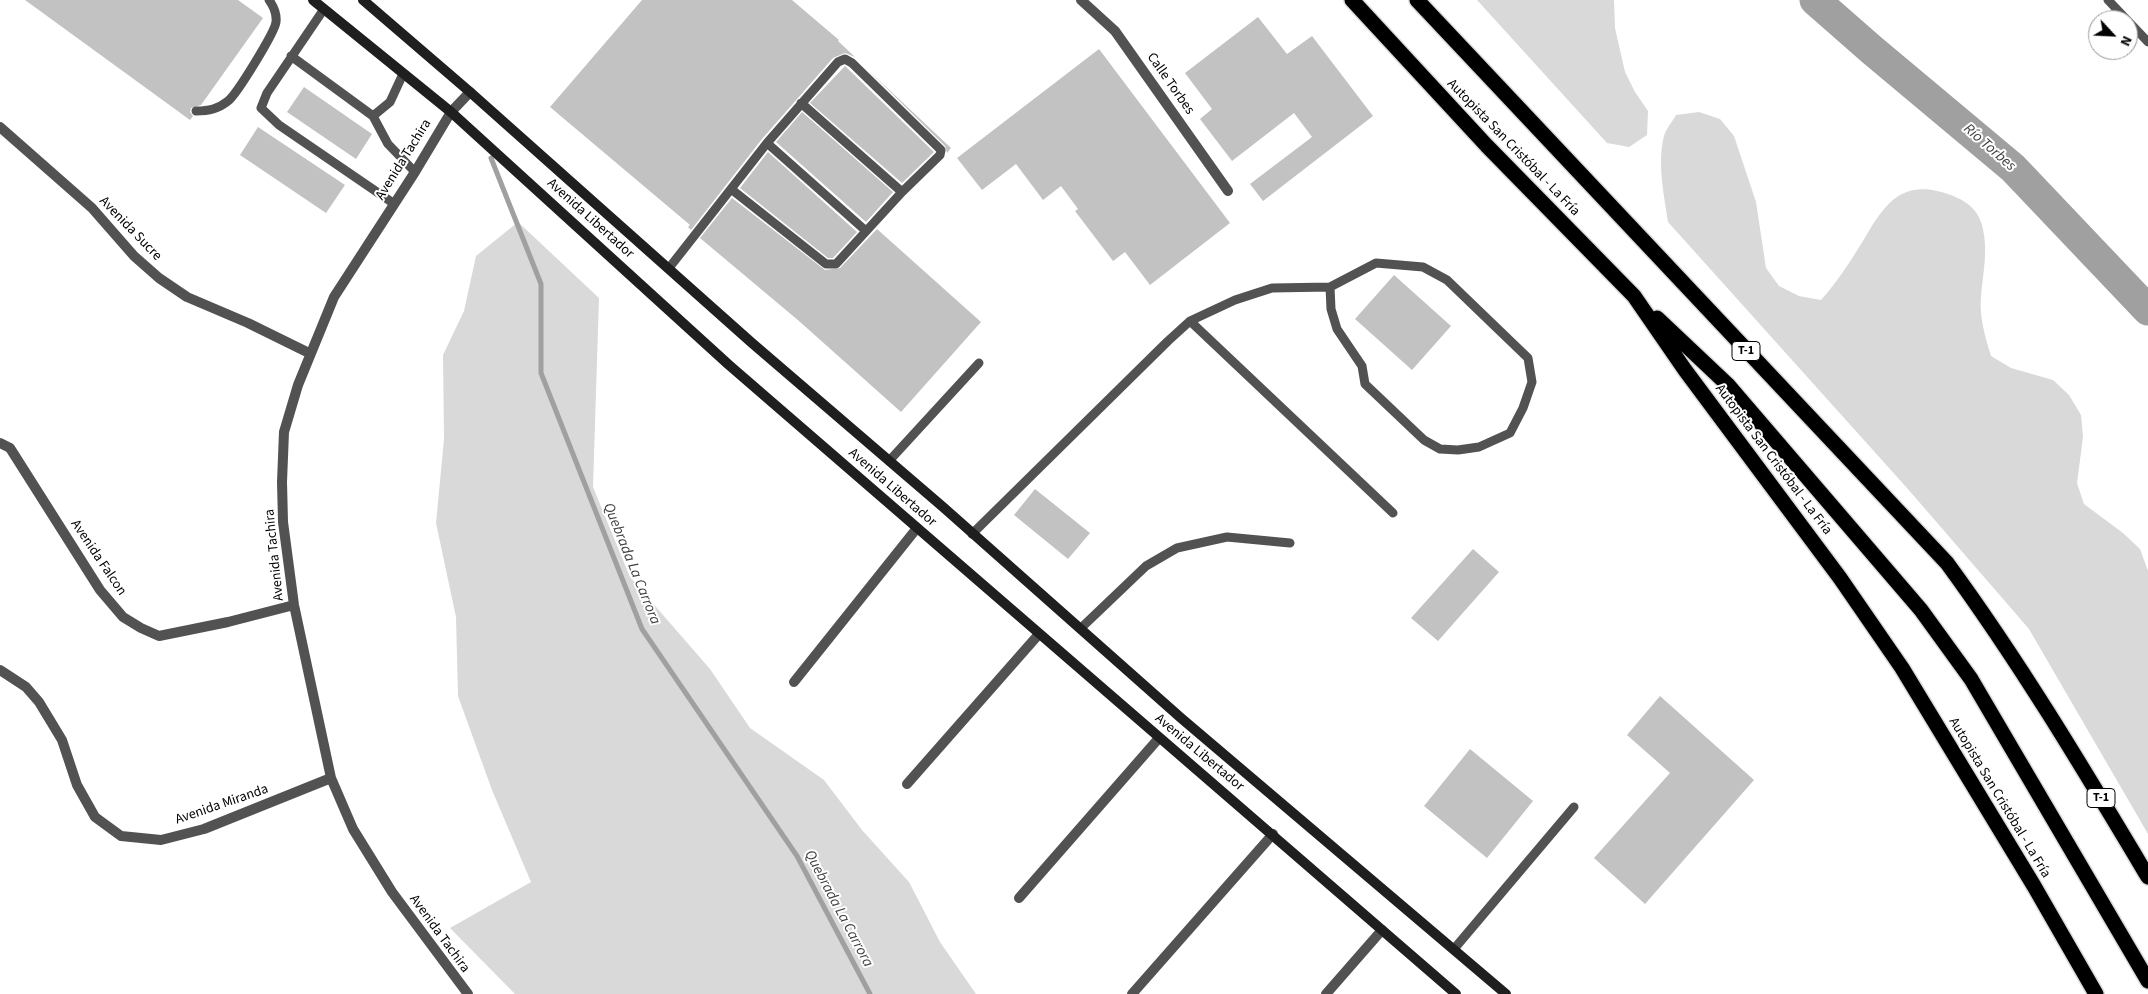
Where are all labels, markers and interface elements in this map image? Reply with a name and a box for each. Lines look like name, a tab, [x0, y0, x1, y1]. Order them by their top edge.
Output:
north arrow	[2088, 10, 2138, 60]
text: N	[2115, 32, 2137, 49]
street label: Calle Torbes	[1143, 50, 1197, 118]
street label: Autopista San Cristóbal - La Fría	[1443, 76, 1583, 220]
street label: Avenida Tachira	[372, 116, 436, 204]
water label: Río Torbes	[1959, 120, 2019, 176]
street label: Avenida Libertador	[543, 176, 637, 262]
street label: Avenida Sucre	[95, 193, 165, 265]
road number: T-1	[1732, 342, 1760, 361]
street label: Autopista San Cristóbal - La Fría	[1711, 381, 1835, 539]
street label: Avenida Libertador	[845, 445, 939, 531]
water label: Quebrada La Carrora	[598, 501, 664, 627]
street label: Avenida Tachira	[262, 508, 288, 602]
street label: Avenida Falcon	[66, 517, 130, 599]
street label: Avenida Libertador	[1151, 711, 1247, 795]
street label: Autopista San Cristóbal - La Fría	[1944, 715, 2054, 881]
street label: Avenida Miranda	[173, 781, 271, 829]
road number: T-1	[2087, 788, 2115, 808]
water label: Quebrada La Carrora	[800, 848, 876, 970]
street label: Avenida Tachira	[405, 892, 473, 976]

